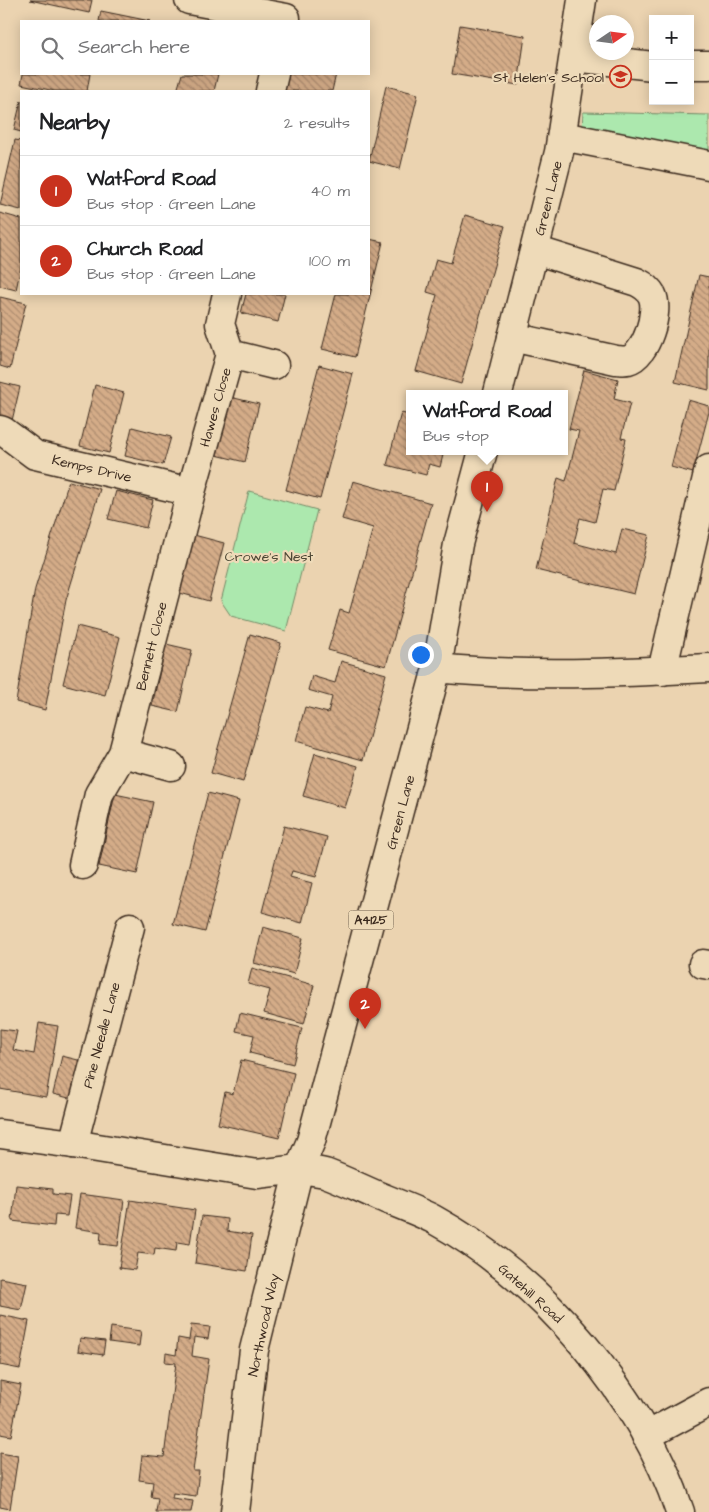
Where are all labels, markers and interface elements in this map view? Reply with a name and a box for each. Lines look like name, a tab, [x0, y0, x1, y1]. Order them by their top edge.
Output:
north arrow	[589, 15, 634, 60]
map controls	[649, 15, 694, 105]
button: +	[649, 15, 694, 60]
search box	[20, 20, 370, 75]
icon: search	[38, 34, 66, 62]
text: Search here	[78, 34, 190, 61]
button: −	[649, 60, 694, 105]
school or university icon: St Helen's School	[608, 65, 632, 89]
place label: St Helen's School	[493, 68, 604, 88]
text: Nearby	[40, 108, 110, 137]
text: 2 results	[284, 112, 350, 134]
street label: Green Lane	[530, 158, 568, 238]
text: Watford Road	[87, 166, 216, 193]
text: 1	[55, 180, 57, 202]
text: 40 m	[310, 180, 350, 202]
text: Bus stop · Green Lane	[87, 193, 256, 215]
text: Church Road	[87, 236, 203, 263]
text: 2	[51, 250, 61, 272]
text: 100 m	[309, 250, 350, 272]
text: Bus stop · Green Lane	[87, 263, 256, 285]
street label: Hawes Close	[195, 365, 237, 449]
popup	[406, 390, 568, 455]
text: Watford Road	[423, 398, 551, 425]
text: Bus stop	[423, 425, 489, 447]
street label: Kemps Drive	[50, 450, 134, 488]
pin: 1	[471, 471, 503, 512]
park label: Crowe's Nest	[225, 547, 314, 567]
street label: Bennett Close	[131, 599, 173, 693]
your location	[408, 642, 434, 668]
street label: Green Lane	[381, 772, 421, 852]
road number: A4125	[348, 910, 394, 930]
street label: Pine Needle Lane	[78, 980, 126, 1091]
pin: 2	[349, 988, 381, 1029]
street label: Gatehill Road	[493, 1259, 567, 1328]
street label: Northwood Way	[243, 1272, 285, 1379]

